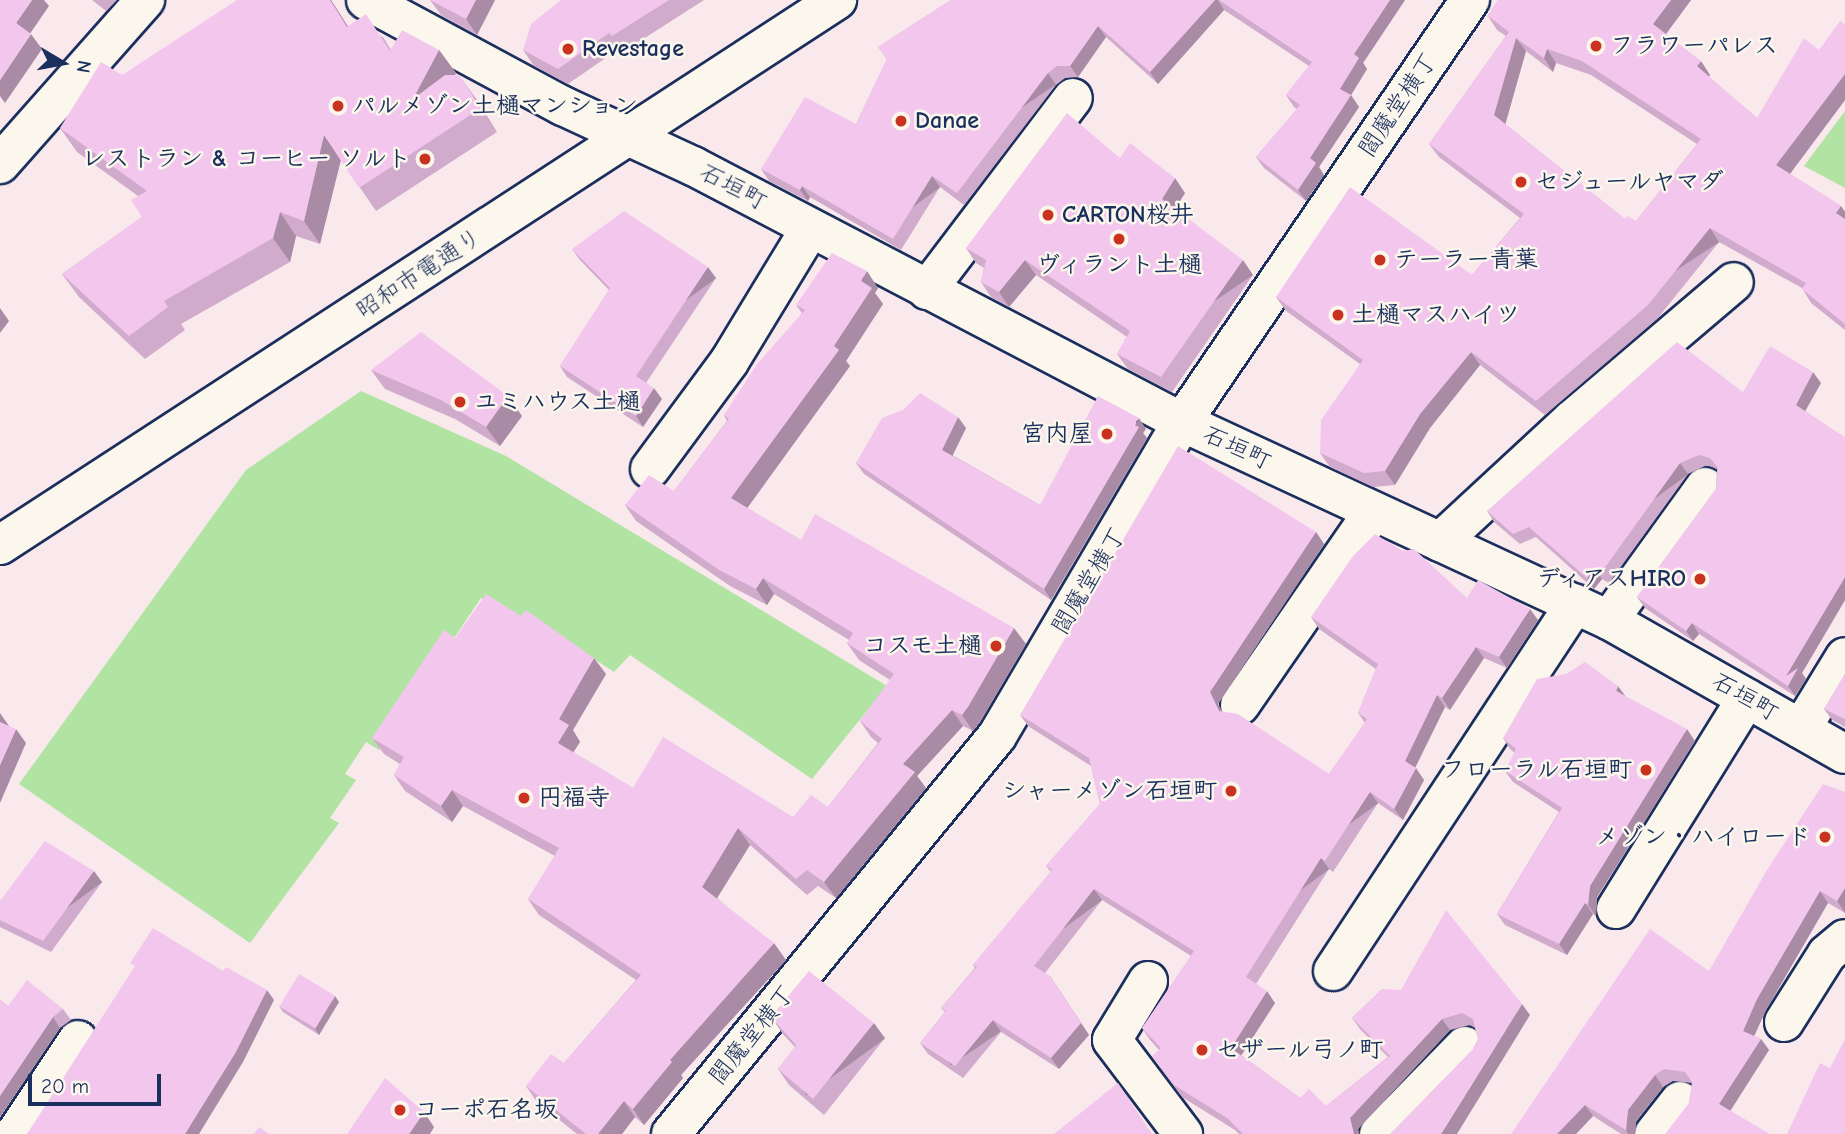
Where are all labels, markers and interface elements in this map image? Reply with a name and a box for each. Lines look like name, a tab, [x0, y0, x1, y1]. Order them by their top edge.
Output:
north arrow	[28, 28, 98, 98]
place label: フラワーパレス	[1610, 32, 1778, 60]
place label: Revestage	[582, 35, 684, 63]
marker: フラワーパレス	[1588, 38, 1604, 54]
marker: Revestage	[560, 41, 576, 57]
street label: 閻魔堂横丁	[1353, 47, 1443, 163]
text: N	[72, 59, 96, 75]
place label: パルメゾン土樋マンション	[352, 92, 640, 120]
marker: パルメゾン土樋マンション	[330, 98, 346, 114]
place label: Danae	[915, 107, 979, 135]
marker: Danae	[893, 113, 909, 129]
place label: レストラン & コーヒー ソルト	[83, 145, 411, 173]
marker: レストラン & コーヒー ソルト	[417, 151, 433, 167]
street label: 石垣町	[694, 157, 772, 217]
place label: セジュールヤマダ	[1535, 168, 1727, 196]
marker: セジュールヤマダ	[1513, 174, 1529, 190]
place label: CARTON桜井	[1062, 201, 1194, 229]
marker: CARTON桜井	[1040, 207, 1056, 223]
street label: 昭和市電通り	[351, 223, 487, 325]
marker: ヴィラント土樋	[1111, 231, 1127, 247]
place label: テーラー青葉	[1394, 246, 1538, 274]
place label: ヴィラント土樋	[1035, 251, 1203, 279]
marker: テーラー青葉	[1372, 252, 1388, 268]
place label: 土樋マスハイツ	[1352, 301, 1520, 329]
marker: 土樋マスハイツ	[1330, 307, 1346, 323]
place label: ユミハウス土樋	[474, 388, 642, 416]
marker: ユミハウス土樋	[452, 394, 468, 410]
place label: 宮内屋	[1021, 420, 1093, 448]
street label: 石垣町	[1198, 420, 1276, 476]
marker: 宮内屋	[1099, 426, 1115, 442]
street label: 閻魔堂横丁	[1046, 522, 1132, 640]
place label: ディアスHIRO	[1534, 565, 1686, 593]
marker: ディアスHIRO	[1692, 571, 1708, 587]
place label: コスモ土樋	[862, 632, 982, 660]
marker: コスモ土樋	[988, 638, 1004, 654]
street label: 石垣町	[1707, 667, 1783, 727]
place label: フローラル石垣町	[1440, 756, 1632, 784]
marker: フローラル石垣町	[1638, 762, 1654, 778]
place label: シャーメゾン石垣町	[1001, 777, 1217, 805]
marker: シャーメゾン石垣町	[1223, 783, 1239, 799]
place label: 円福寺	[538, 784, 610, 812]
marker: 円福寺	[516, 790, 532, 806]
place label: メゾン・ハイロード	[1595, 823, 1811, 851]
marker: メゾン・ハイロード	[1817, 829, 1833, 845]
street label: 閻魔堂横丁	[703, 979, 801, 1091]
place label: セザール弓ノ町	[1216, 1036, 1384, 1064]
marker: セザール弓ノ町	[1194, 1042, 1210, 1058]
scale bar	[32, 1060, 164, 1104]
text: 20 m	[41, 1074, 89, 1098]
place label: コーポ石名坂	[414, 1096, 558, 1124]
marker: コーポ石名坂	[392, 1102, 408, 1118]

